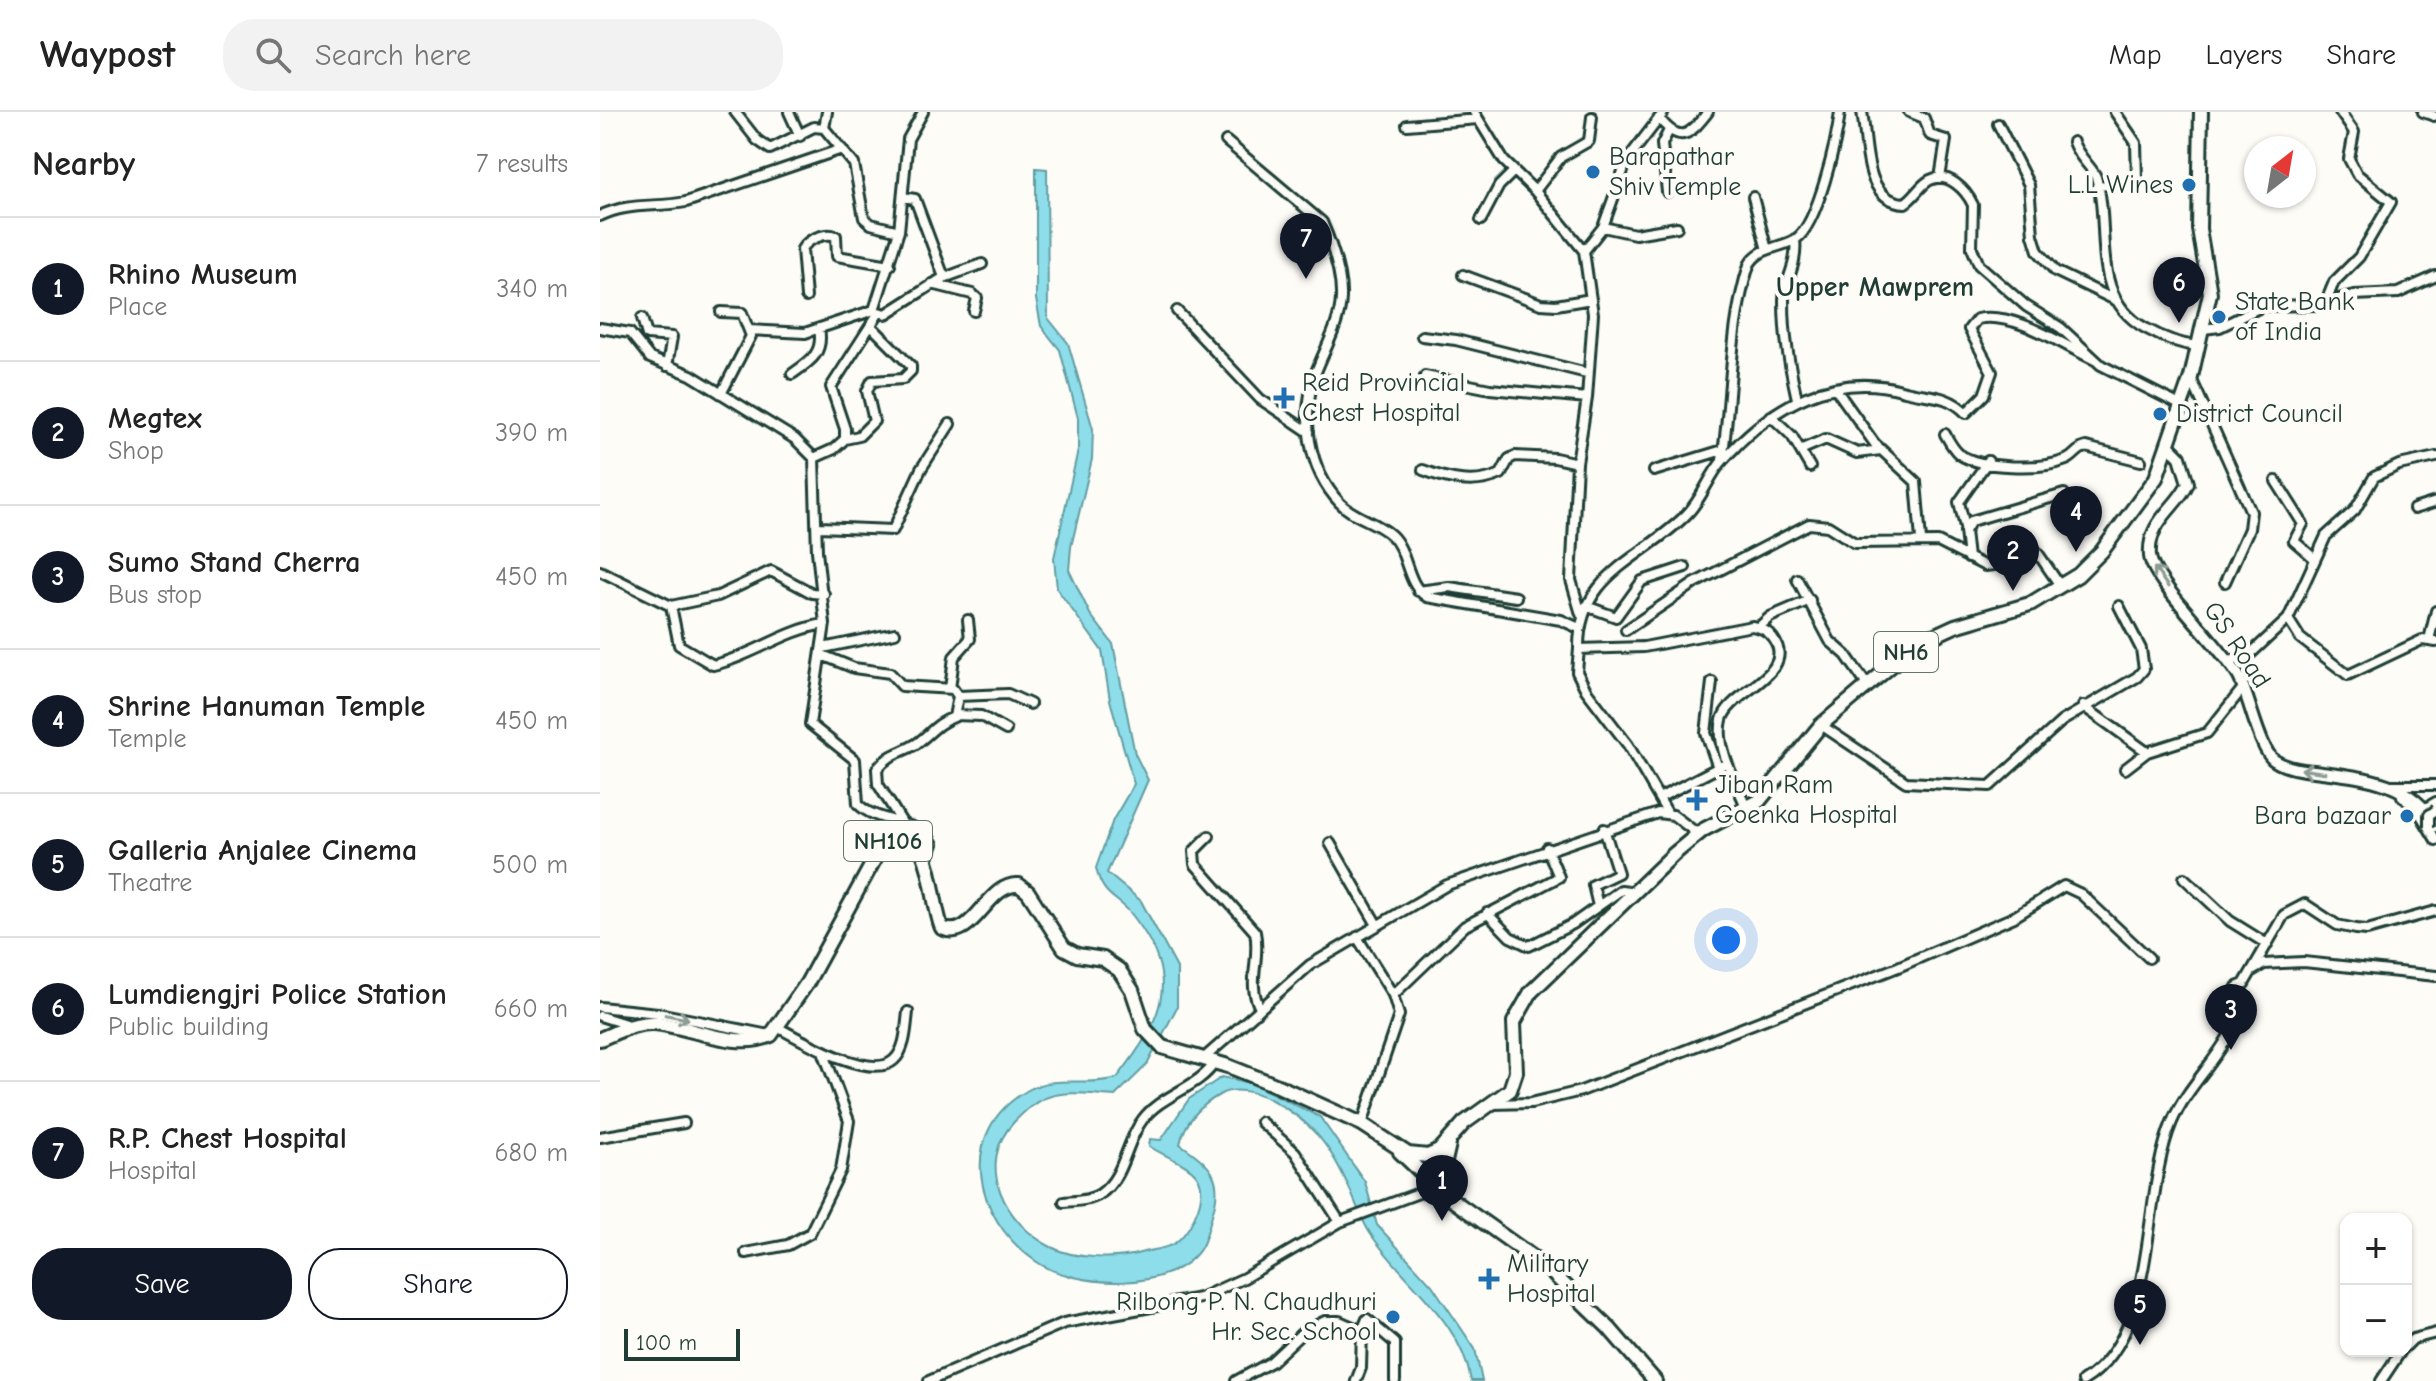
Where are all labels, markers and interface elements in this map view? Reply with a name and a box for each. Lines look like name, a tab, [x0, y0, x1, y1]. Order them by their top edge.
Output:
search box	[223, 19, 783, 91]
text: Waypost	[40, 33, 175, 77]
icon: search	[251, 33, 295, 77]
text: Search here	[315, 38, 471, 73]
text: Map	[2109, 39, 2162, 71]
text: Layers	[2206, 39, 2282, 71]
text: Share	[2326, 39, 2396, 71]
north arrow	[2244, 136, 2316, 208]
place label: Barapathar Shiv Temple	[1609, 142, 1741, 202]
text: Nearby	[32, 144, 135, 184]
text: 7 results	[476, 149, 568, 179]
marker: Barapathar Shiv Temple	[1584, 163, 1602, 181]
place label: L.L Wines	[2068, 170, 2173, 200]
marker: L.L Wines	[2180, 176, 2198, 194]
pin: 7	[1280, 213, 1332, 279]
text: Rhino Museum	[108, 257, 298, 292]
pin: 6	[2153, 257, 2205, 323]
district label: Upper Mawprem	[1776, 271, 1974, 303]
text: 1	[53, 274, 63, 304]
text: 340 m	[496, 274, 568, 304]
place label: State Bank of India	[2235, 287, 2355, 347]
text: Place	[108, 292, 167, 322]
marker: State Bank of India	[2210, 308, 2228, 326]
place label: Reid Provincial Chest Hospital	[1302, 368, 1465, 428]
marker: Reid Provincial Chest Hospital	[1273, 387, 1295, 409]
place label: District Council	[2176, 399, 2343, 429]
text: Megtex	[108, 401, 202, 436]
marker: District Council	[2151, 405, 2169, 423]
text: 2	[52, 418, 64, 448]
text: 390 m	[495, 418, 568, 448]
text: Shop	[108, 436, 164, 466]
pin: 4	[2050, 486, 2102, 552]
pin: 2	[1987, 525, 2039, 591]
text: Sumo Stand Cherra	[108, 545, 360, 580]
text: 3	[52, 562, 64, 592]
text: 450 m	[495, 562, 568, 592]
one-way arrow	[2153, 567, 2170, 588]
text: Bus stop	[108, 580, 202, 610]
street label: GS Road	[2197, 596, 2277, 694]
road number: NH6	[1874, 632, 1938, 672]
text: Shrine Hanuman Temple	[108, 689, 425, 724]
text: 4	[52, 706, 64, 736]
text: 450 m	[495, 706, 568, 736]
text: Temple	[108, 724, 187, 754]
one-way arrow	[2301, 763, 2326, 778]
place label: Jiban Ram Goenka Hospital	[1715, 770, 1898, 830]
marker: Jiban Ram Goenka Hospital	[1686, 789, 1708, 811]
place label: Bara bazaar	[2254, 801, 2392, 831]
marker: Bara bazaar	[2398, 807, 2416, 825]
road number: NH106	[844, 821, 932, 861]
text: Galleria Anjalee Cinema	[108, 833, 417, 868]
text: 5	[51, 850, 65, 880]
text: 500 m	[492, 850, 568, 880]
text: Theatre	[108, 868, 192, 898]
your location	[1706, 920, 1746, 960]
text: Lumdiengjri Police Station	[108, 977, 447, 1012]
pin: 3	[2205, 984, 2257, 1050]
text: 6	[51, 994, 65, 1024]
text: 660 m	[494, 994, 568, 1024]
one-way arrow	[664, 1010, 689, 1025]
text: Public building	[108, 1012, 269, 1042]
text: R.P. Chest Hospital	[108, 1121, 347, 1156]
text: 7	[52, 1138, 64, 1168]
text: 680 m	[494, 1138, 568, 1168]
pin: 1	[1416, 1155, 1468, 1221]
text: Hospital	[108, 1156, 197, 1186]
map controls	[2340, 1213, 2412, 1357]
button: +	[2340, 1213, 2412, 1285]
button: Save	[32, 1248, 292, 1320]
button: Share	[308, 1248, 568, 1320]
place label: Military Hospital	[1507, 1249, 1596, 1309]
marker: Military Hospital	[1478, 1268, 1500, 1290]
pin: 5	[2114, 1279, 2166, 1345]
button: −	[2340, 1285, 2412, 1357]
place label: Rilbong P. N. Chaudhuri Hr. Sec. School	[1116, 1287, 1377, 1347]
marker: Rilbong P. N. Chaudhuri Hr. Sec. School	[1384, 1308, 1402, 1326]
scale bar	[624, 1325, 740, 1361]
text: 100 m	[636, 1330, 697, 1356]

